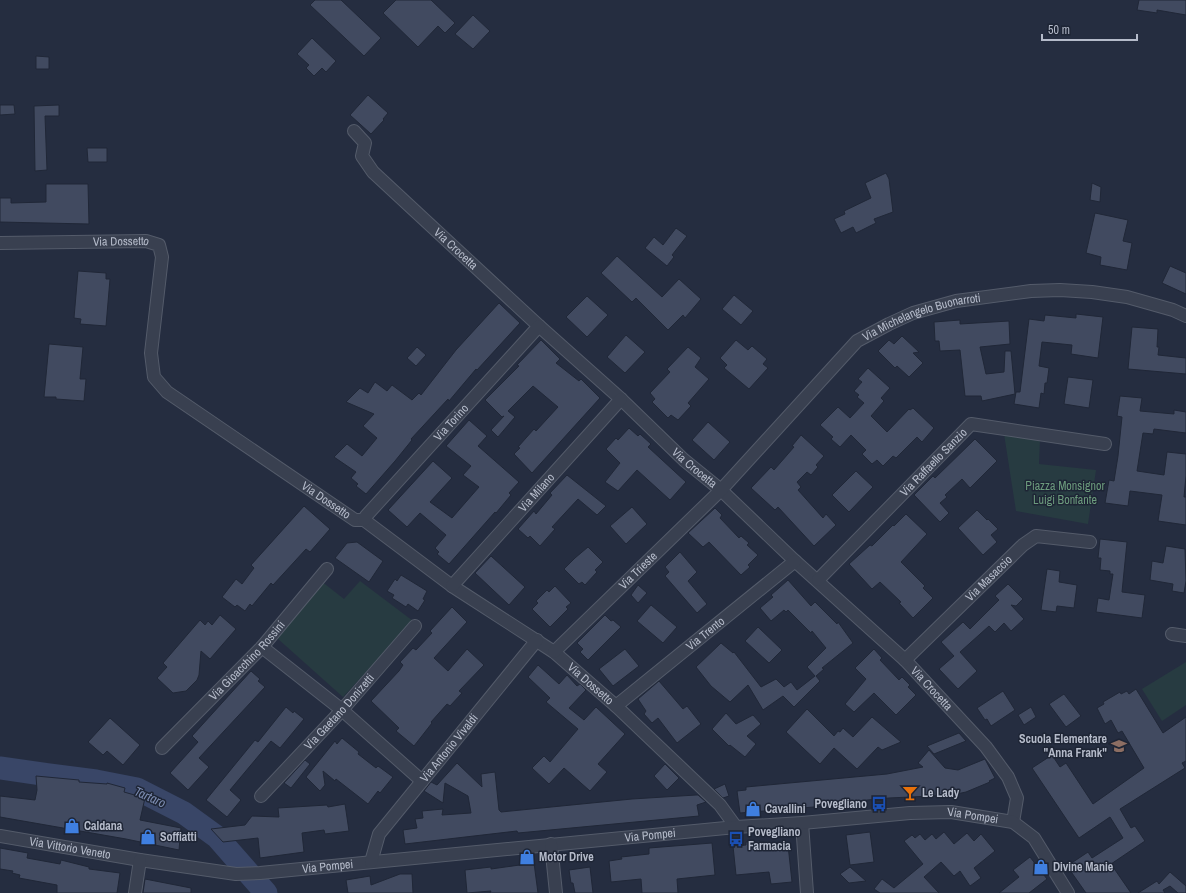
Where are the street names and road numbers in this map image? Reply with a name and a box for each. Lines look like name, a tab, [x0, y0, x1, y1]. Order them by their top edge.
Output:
street label: Via Crocetta	[430, 224, 482, 274]
street label: Via Dossetto	[93, 233, 151, 250]
street label: Via Michelangelo Buonarroti	[860, 290, 982, 345]
street label: Via Torino	[430, 401, 472, 444]
street label: Via Raffaello Sanzio	[896, 425, 971, 500]
street label: Via Crocetta	[668, 444, 721, 492]
street label: Via Milano	[515, 470, 558, 515]
street label: Via Dossetto	[298, 478, 354, 523]
street label: Via Trieste	[615, 548, 661, 593]
street label: Via Masaccio	[962, 552, 1016, 605]
street label: Via Trento	[683, 613, 728, 654]
street label: Via Gioacchino Rossini	[206, 617, 289, 704]
street label: Via Dossetto	[564, 659, 617, 708]
street label: Via Crocetta	[907, 663, 956, 714]
street label: Via Gaetano Donizetti	[301, 670, 378, 753]
street label: Via Antonio Vivaldi	[416, 711, 482, 785]
street label: Via Pompei	[947, 804, 999, 828]
street label: Via Pompei	[624, 825, 676, 846]
street label: Via Vittorio Veneto	[28, 833, 112, 863]
street label: Via Pompei	[301, 856, 354, 877]

